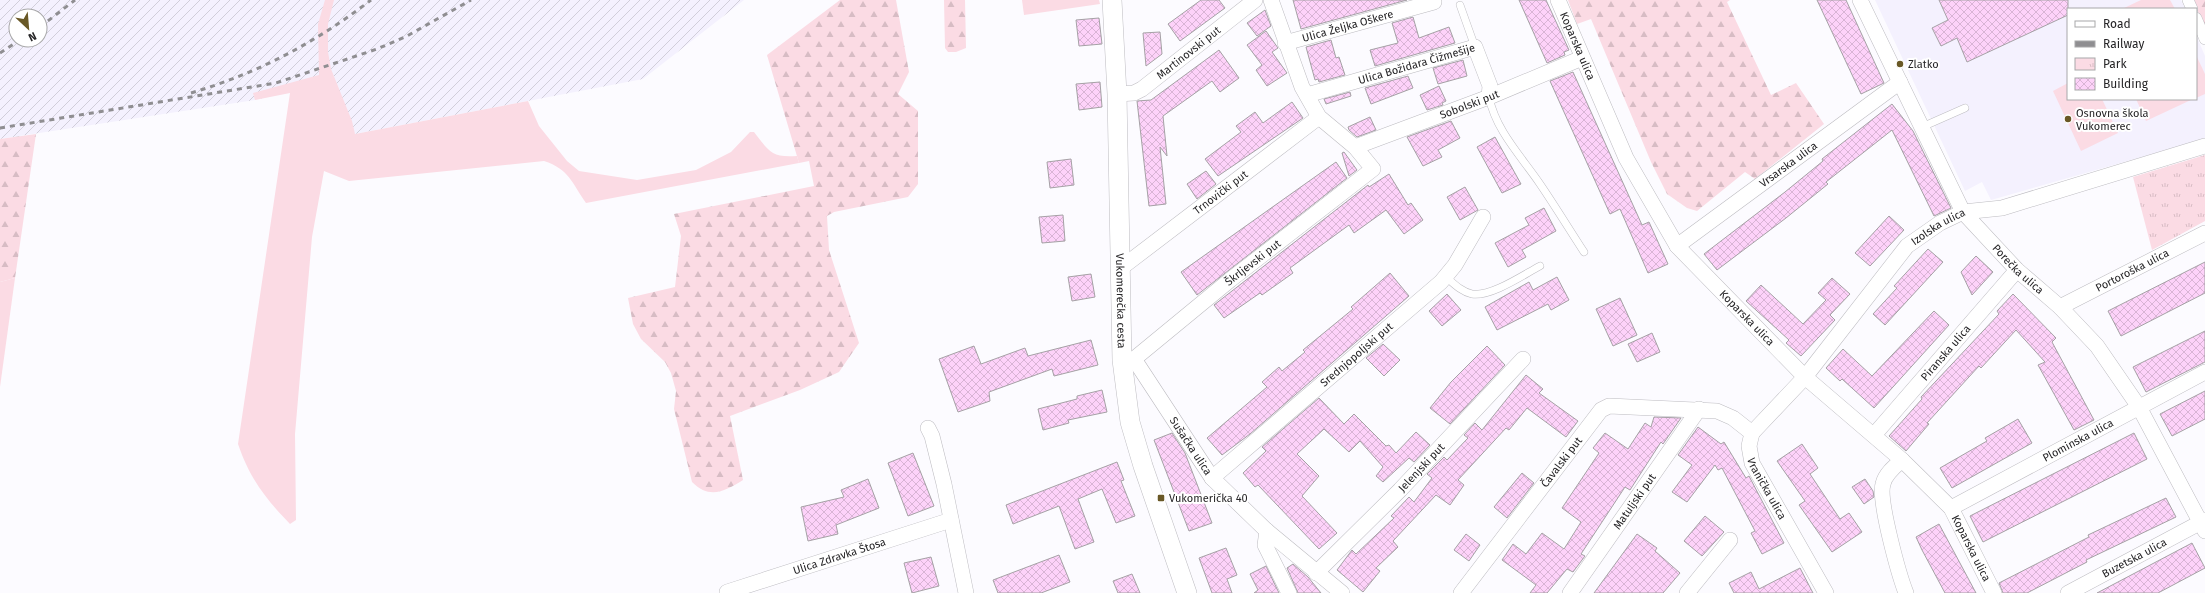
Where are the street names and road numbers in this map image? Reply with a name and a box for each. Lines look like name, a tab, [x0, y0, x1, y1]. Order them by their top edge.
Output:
street label: Ulica Željka Oškere	[1301, 7, 1395, 45]
street label: Koparska ulica	[1557, 10, 1598, 82]
street label: Martinovski put	[1154, 23, 1223, 82]
street label: Ulica Božidara Čižmešije	[1357, 41, 1477, 87]
street label: Sobolski put	[1438, 87, 1501, 121]
street label: Vrsarska ulica	[1757, 139, 1820, 190]
street label: Trnovički put	[1191, 167, 1250, 217]
street label: Izolska ulica	[1908, 205, 1967, 248]
street label: Škrljevski put	[1221, 237, 1283, 288]
street label: Porečka ulica	[1990, 241, 2046, 296]
street label: Portoroška ulica	[2093, 246, 2171, 294]
street label: Vukomerečka cesta	[1113, 253, 1128, 349]
street label: Koparska ulica	[1717, 287, 1777, 348]
street label: Srednjopoljski put	[1317, 320, 1395, 389]
street label: Piranska ulica	[1918, 322, 1973, 383]
street label: Sušačka ulica	[1167, 414, 1215, 478]
street label: Plominska ulica	[2040, 416, 2116, 464]
street label: Čavalski put	[1537, 434, 1585, 490]
street label: Jelenjski put	[1395, 440, 1447, 494]
street label: Vranička ulica	[1745, 457, 1789, 522]
street label: Matuljski put	[1610, 471, 1658, 532]
street label: Koparska ulica	[1949, 513, 1993, 583]
street label: Ulica Zdravka Štosa	[791, 535, 887, 577]
street label: Buzetska ulica	[2100, 535, 2169, 580]

